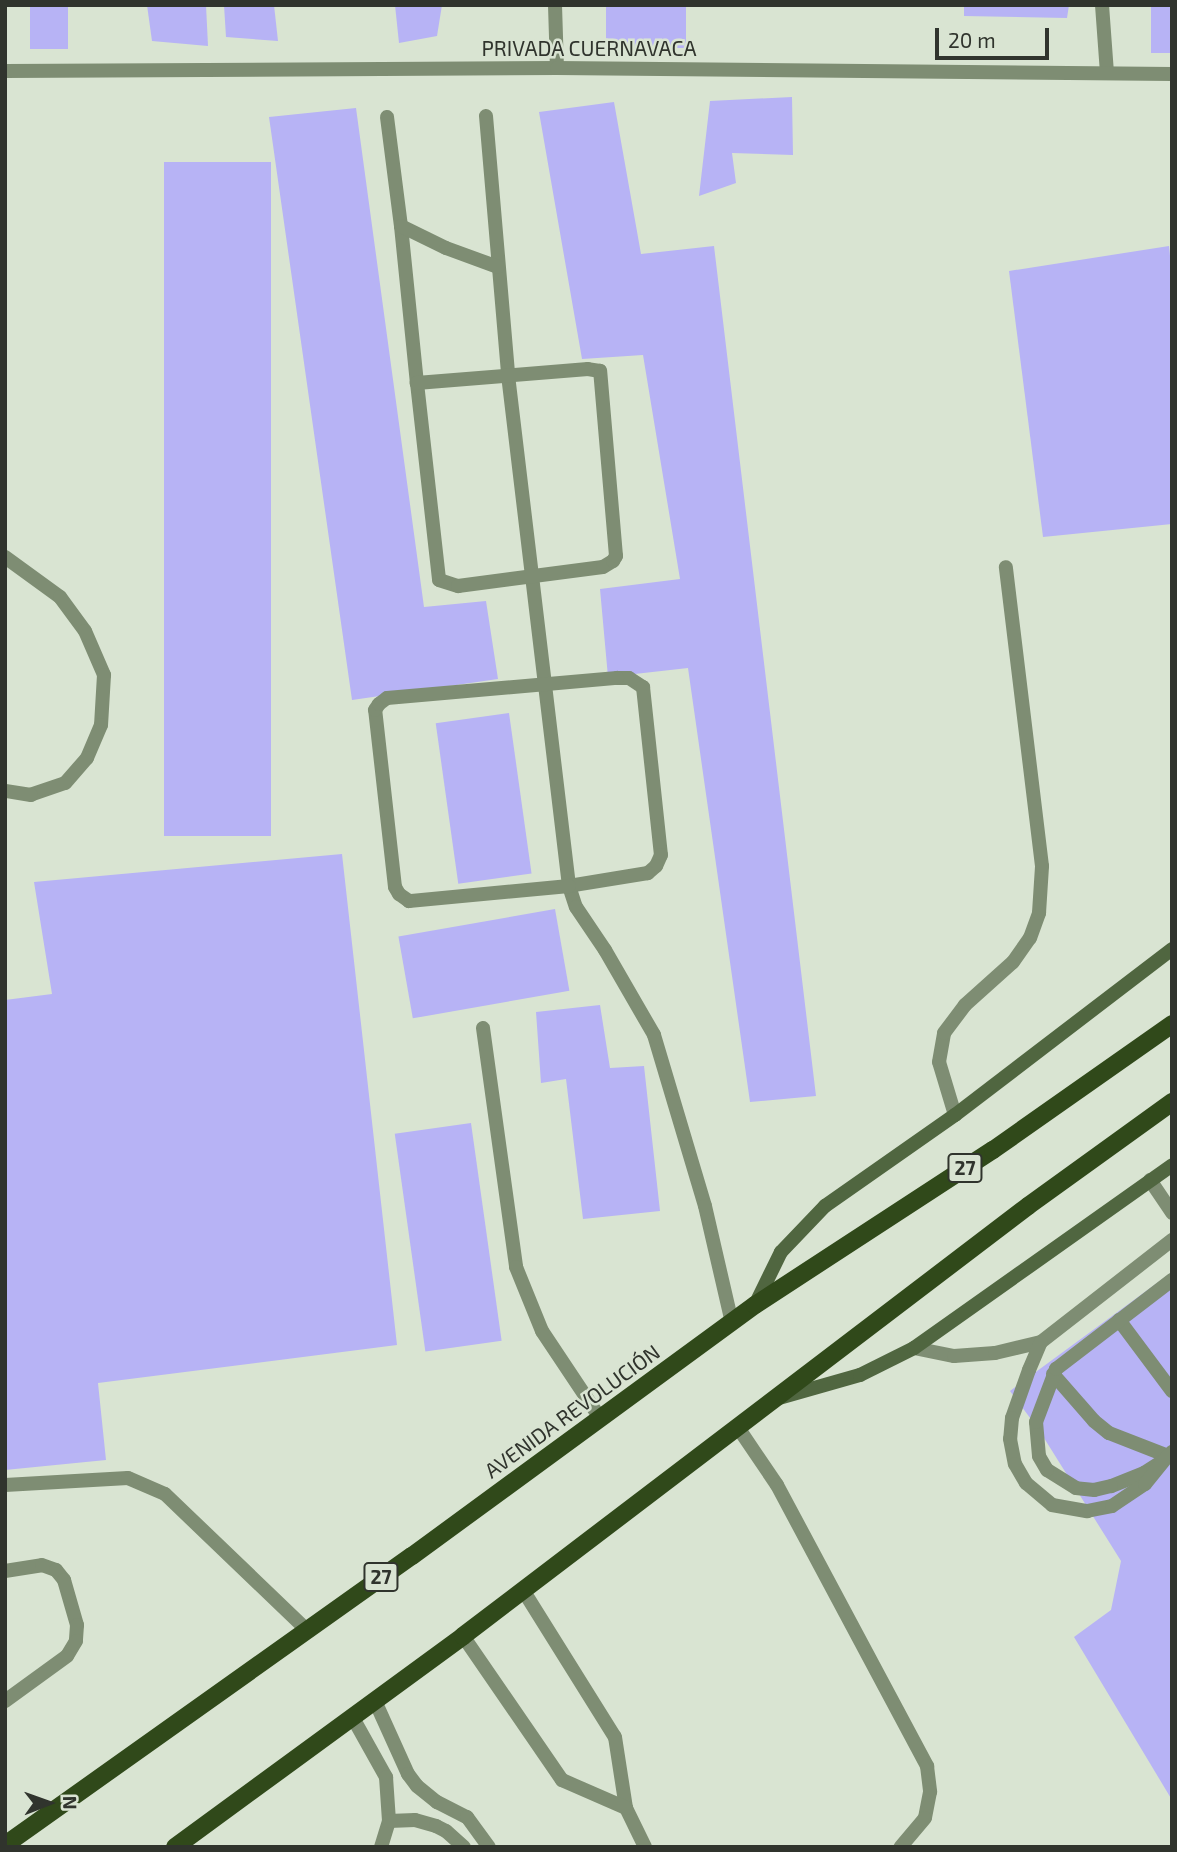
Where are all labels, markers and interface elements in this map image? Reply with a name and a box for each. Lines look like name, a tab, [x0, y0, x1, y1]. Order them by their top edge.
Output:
scale bar	[939, 14, 1053, 58]
text: 20 m	[948, 27, 996, 52]
street label: PRIVADA CUERNAVACA	[481, 35, 697, 61]
road number: 27	[946, 1152, 984, 1184]
street label: AVENIDA REVOLUCIÓN	[479, 1339, 665, 1483]
road number: 27	[362, 1562, 400, 1592]
north arrow	[14, 1768, 84, 1838]
text: N	[59, 1796, 82, 1810]

